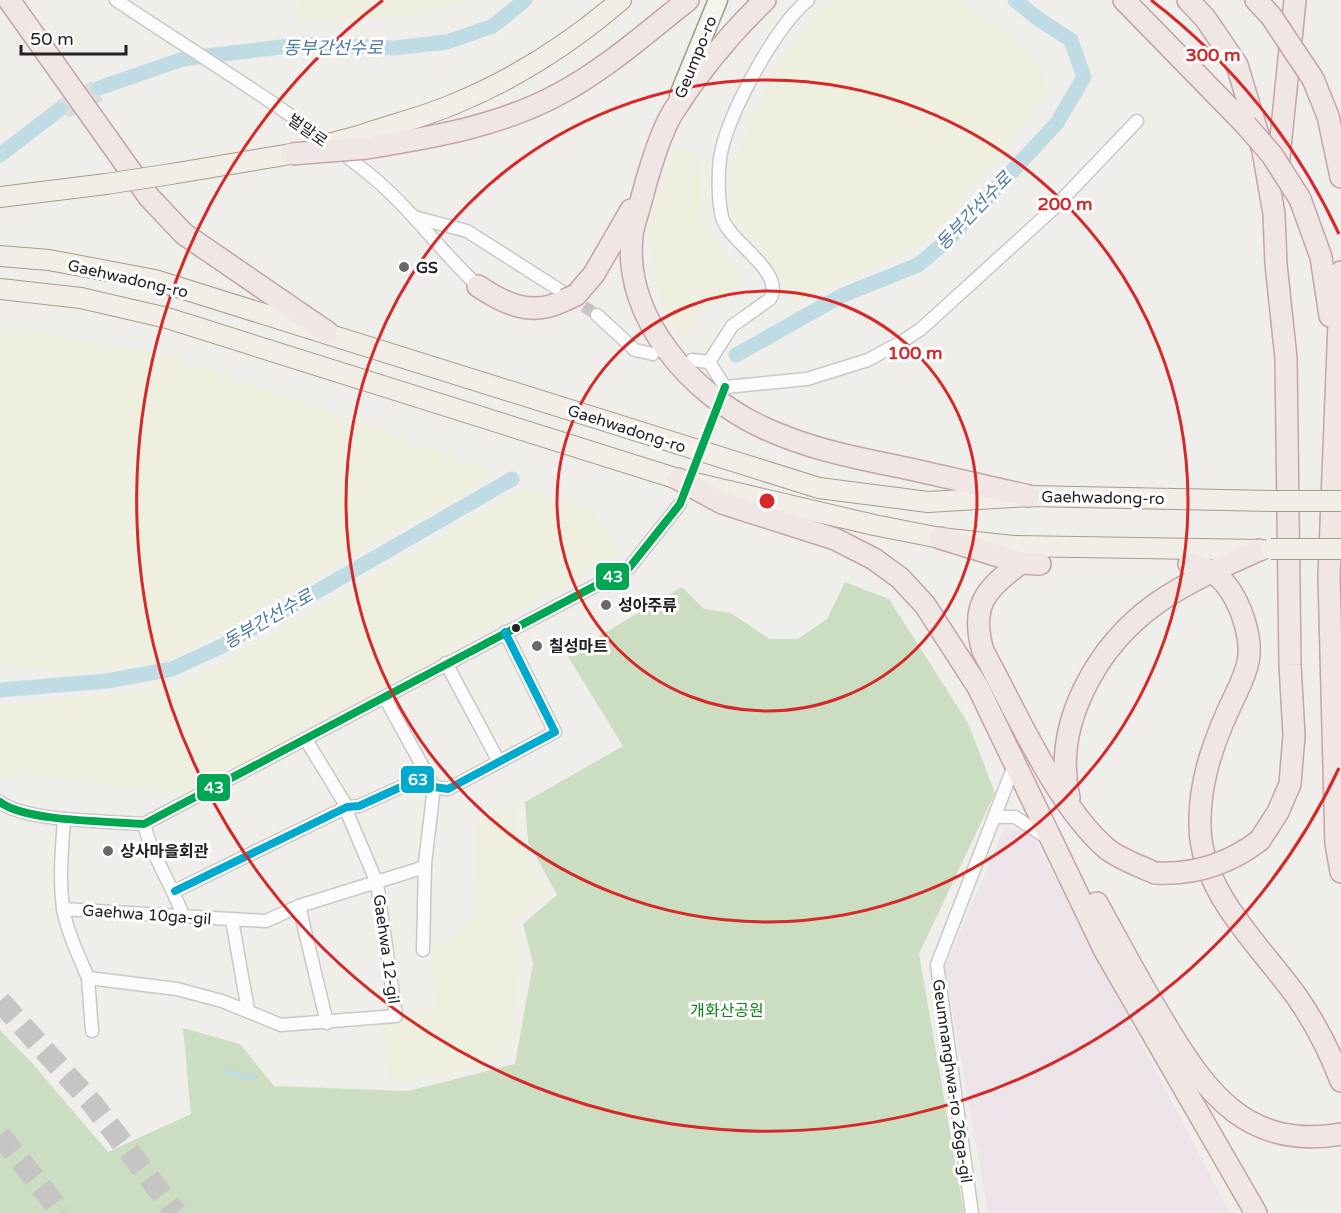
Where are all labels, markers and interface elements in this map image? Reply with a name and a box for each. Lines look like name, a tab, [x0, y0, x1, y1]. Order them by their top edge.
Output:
street label: Geumpo-ro	[670, 13, 722, 102]
scale bar	[21, 18, 126, 56]
text: 50 m	[30, 28, 74, 50]
water label: 동부간선수로	[283, 37, 384, 59]
text: 300 m	[1185, 44, 1241, 66]
street label: 벌말로	[284, 110, 331, 152]
water label: 동부간선수로	[932, 167, 1017, 254]
text: 200 m	[1037, 193, 1093, 215]
street label: Gaehwadong-ro	[66, 255, 190, 303]
place label: GS	[416, 258, 438, 278]
marker: GS	[397, 260, 411, 274]
text: 100 m	[887, 342, 943, 364]
street label: Gaehwadong-ro	[565, 400, 688, 457]
street label: Gaehwadong-ro	[1041, 487, 1165, 509]
centre of rings	[757, 491, 777, 511]
line badge: 43	[595, 562, 630, 591]
text: 43	[603, 567, 623, 587]
water label: 동부간선수로	[219, 584, 318, 653]
place label: 성아주류	[618, 596, 677, 616]
marker: 성아주류	[599, 598, 613, 612]
unlabelled marker	[510, 622, 522, 634]
place label: 칠성마트	[549, 637, 608, 657]
marker: 칠성마트	[530, 639, 544, 653]
line badge: 63	[400, 765, 435, 794]
text: 63	[408, 770, 428, 790]
line badge: 43	[196, 773, 231, 802]
text: 43	[204, 778, 224, 798]
place label: 상사마을회관	[120, 842, 209, 862]
marker: 상사마을회관	[101, 844, 115, 858]
street label: Gaehwa 12-gil	[368, 893, 404, 1005]
street label: Gaehwa 10ga-gil	[82, 901, 212, 929]
street label: Geumnanghwa-ro 26ga-gil	[928, 978, 976, 1184]
park label: 개화산공원	[690, 1001, 764, 1021]

